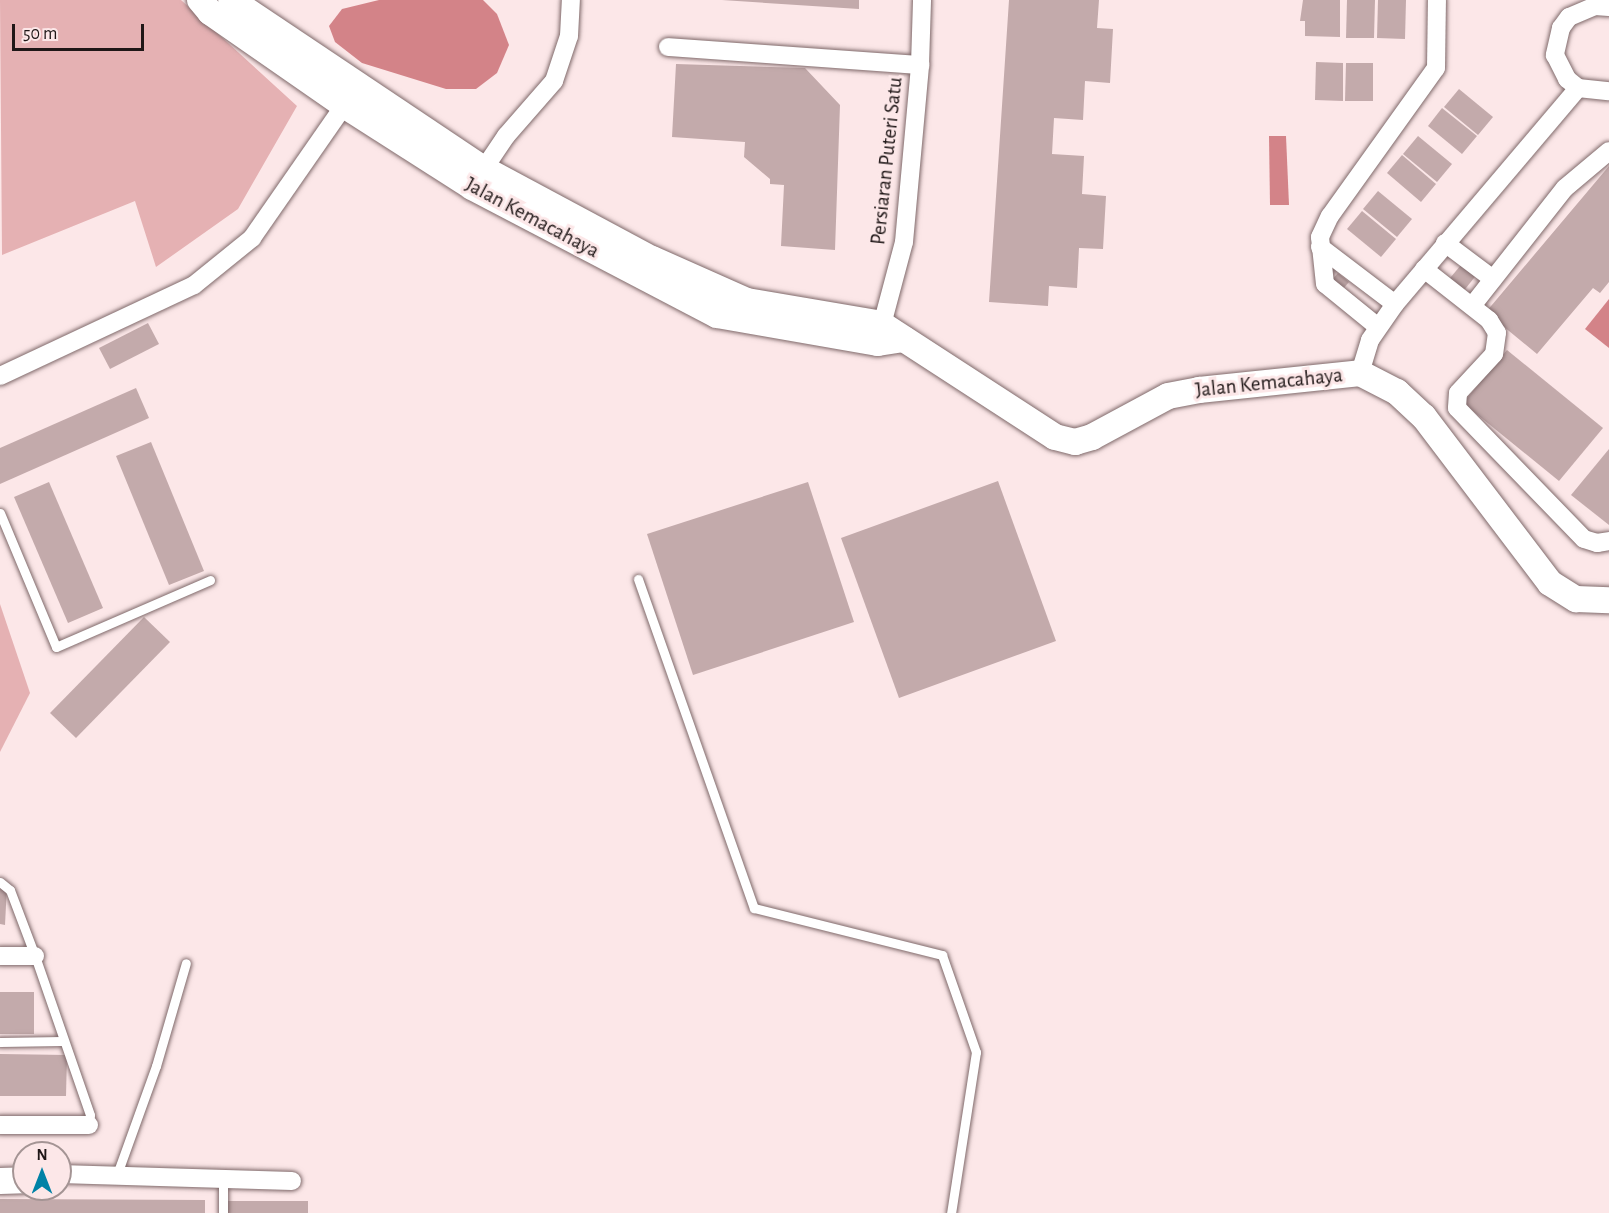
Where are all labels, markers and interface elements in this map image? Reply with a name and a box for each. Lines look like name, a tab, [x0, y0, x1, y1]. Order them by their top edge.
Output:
scale bar	[15, 12, 147, 50]
text: 50 m	[23, 25, 57, 43]
street label: Persiaran Puteri Satu	[866, 76, 908, 246]
street label: Jalan Kemacahaya	[461, 172, 603, 264]
street label: Jalan Kemacahaya	[1194, 363, 1344, 403]
north arrow	[12, 1141, 72, 1201]
text: N	[36, 1147, 48, 1163]

